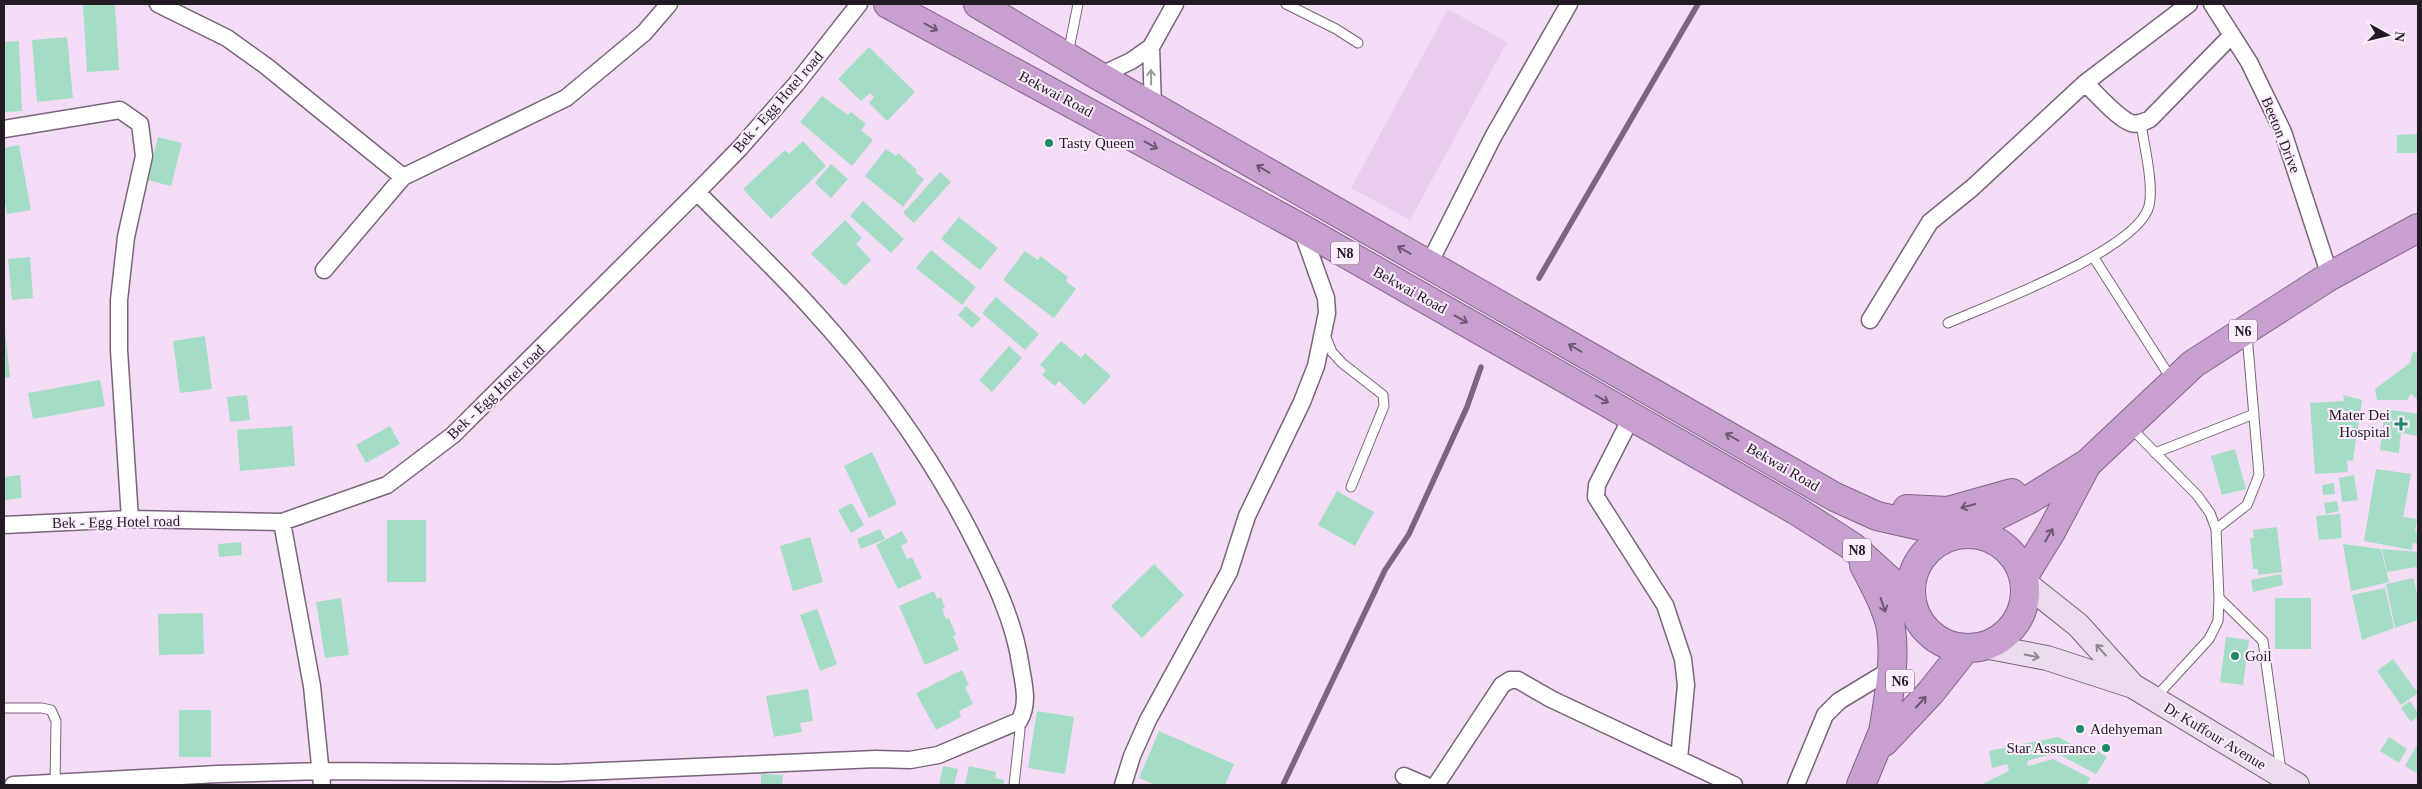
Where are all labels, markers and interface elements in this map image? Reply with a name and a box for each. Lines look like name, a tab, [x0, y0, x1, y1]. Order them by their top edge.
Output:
north arrow	[2362, 10, 2412, 60]
one-way arrow	[924, 22, 939, 32]
text: N	[2391, 31, 2408, 43]
street label: Bek - Egg Hotel road	[730, 48, 826, 156]
street label: Bekwai Road	[1016, 68, 1096, 120]
one-way arrow	[1146, 69, 1156, 86]
street label: Beeton Drive	[2259, 95, 2304, 176]
place label: Tasty Queen	[1059, 135, 1135, 151]
marker: Tasty Queen	[1043, 137, 1055, 149]
one-way arrow	[1144, 141, 1158, 151]
one-way arrow	[1256, 164, 1270, 174]
road number: N8	[1331, 242, 1359, 264]
one-way arrow	[1396, 245, 1411, 255]
street label: Bekwai Road	[1371, 263, 1450, 317]
one-way arrow	[1454, 314, 1468, 324]
road number: N6	[2229, 320, 2257, 342]
street label: Bek - Egg Hotel road	[444, 341, 548, 442]
one-way arrow	[1569, 342, 1583, 352]
one-way arrow	[1595, 395, 1609, 405]
place label: Mater Dei Hospital	[2329, 407, 2390, 440]
marker: Mater Dei Hospital	[2394, 417, 2408, 431]
one-way arrow	[1725, 431, 1739, 441]
street label: Bekwai Road	[1744, 440, 1823, 494]
one-way arrow	[1960, 502, 1976, 512]
street label: Bek - Egg Hotel road	[52, 513, 181, 531]
one-way arrow	[2045, 528, 2055, 542]
road number: N8	[1843, 538, 1871, 562]
one-way arrow	[1879, 597, 1888, 613]
one-way arrow	[2095, 644, 2107, 657]
place label: Goil	[2245, 648, 2272, 664]
marker: Goil	[2229, 650, 2241, 662]
one-way arrow	[2024, 651, 2040, 661]
road number: N6	[1886, 669, 1914, 692]
one-way arrow	[1915, 696, 1927, 708]
street label: Dr Kuffour Avenue	[2161, 699, 2269, 773]
place label: Adehyeman	[2090, 721, 2163, 737]
marker: Adehyeman	[2074, 723, 2086, 735]
place label: Star Assurance	[2006, 740, 2096, 756]
marker: Star Assurance	[2100, 742, 2112, 754]

